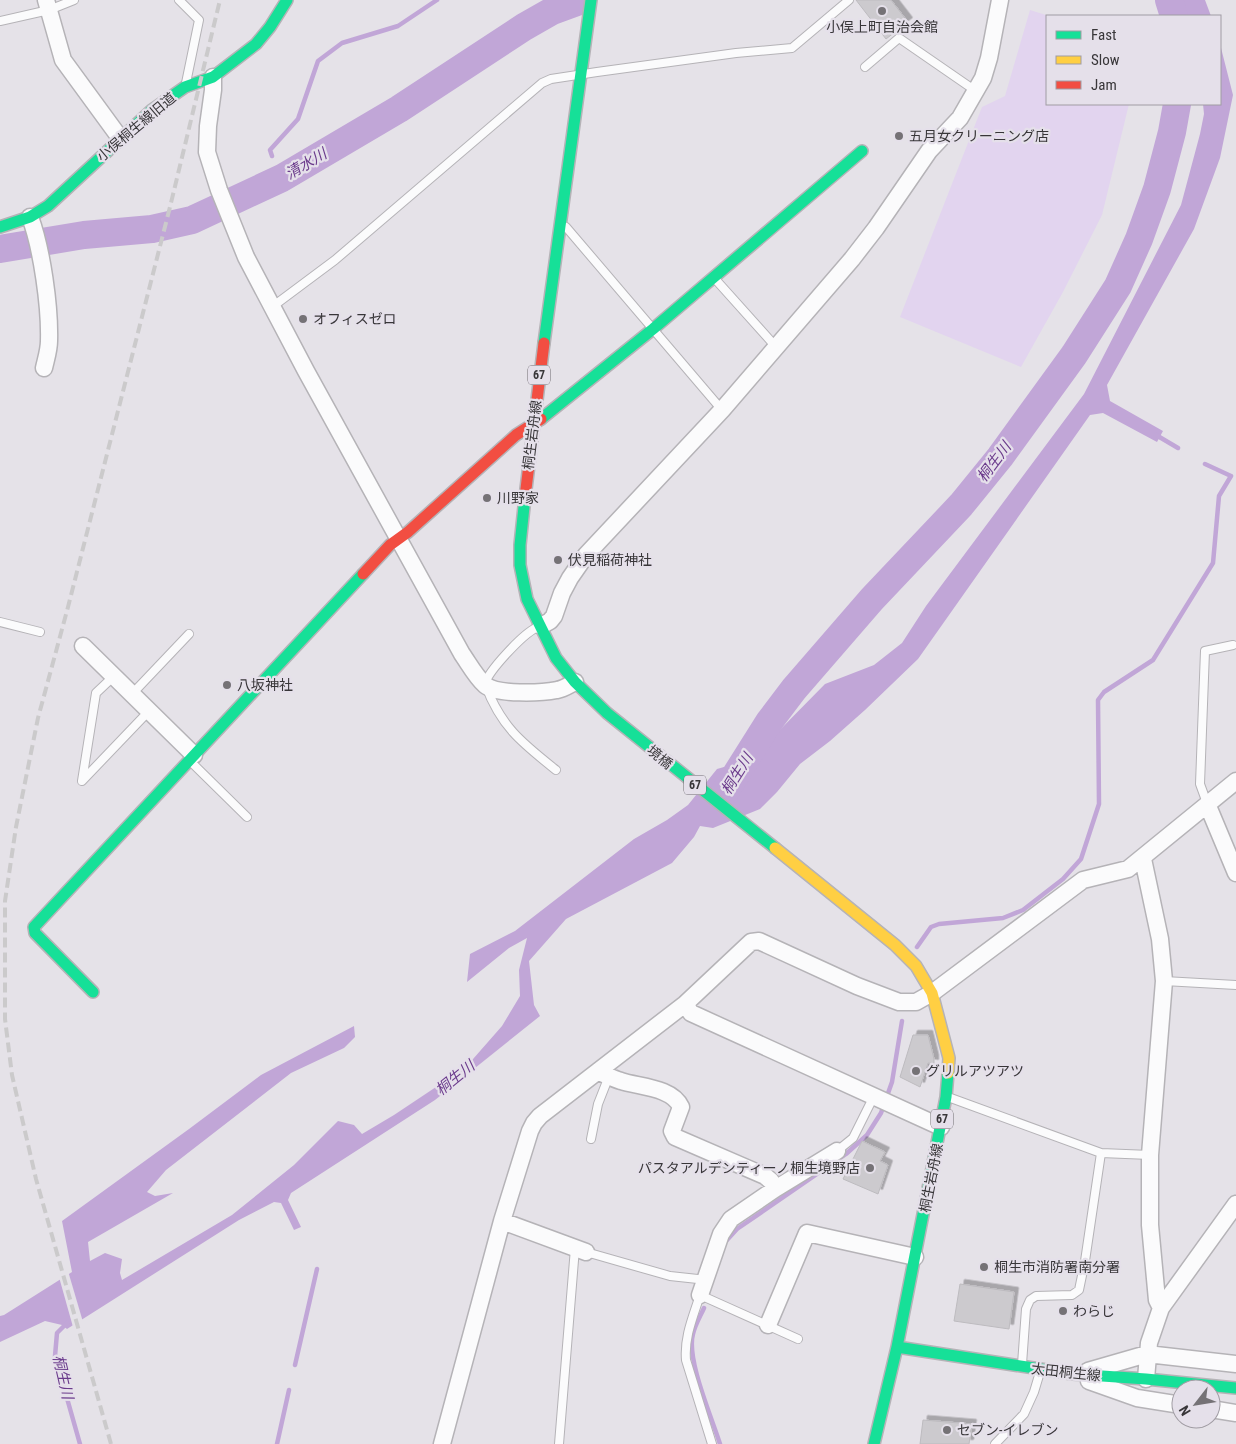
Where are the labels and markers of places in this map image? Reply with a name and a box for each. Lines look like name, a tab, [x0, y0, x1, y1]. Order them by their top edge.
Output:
marker: 小俣上町自治会館	[876, 5, 888, 17]
place label: 小俣上町自治会館	[826, 19, 938, 35]
place label: 五月女クリーニング店	[909, 128, 1049, 144]
marker: 五月女クリーニング店	[893, 130, 905, 142]
place label: オフィスゼロ	[313, 311, 397, 327]
marker: オフィスゼロ	[297, 313, 309, 325]
place label: 川野家	[497, 490, 539, 506]
marker: 川野家	[481, 492, 493, 504]
place label: 伏見稲荷神社	[568, 552, 652, 568]
marker: 伏見稲荷神社	[552, 554, 564, 566]
place label: 八坂神社	[237, 677, 293, 693]
marker: 八坂神社	[221, 679, 233, 691]
place label: グリルアツアツ	[926, 1063, 1024, 1079]
marker: グリルアツアツ	[910, 1065, 922, 1077]
place label: パスタアルデンティーノ桐生境野店	[638, 1160, 860, 1176]
marker: パスタアルデンティーノ桐生境野店	[864, 1162, 876, 1174]
place label: 桐生市消防署南分署	[994, 1259, 1120, 1275]
marker: 桐生市消防署南分署	[978, 1261, 990, 1273]
place label: わらじ	[1073, 1303, 1115, 1319]
marker: わらじ	[1057, 1305, 1069, 1317]
place label: セブン-イレブン	[957, 1422, 1058, 1438]
marker: セブン-イレブン	[941, 1424, 953, 1436]

